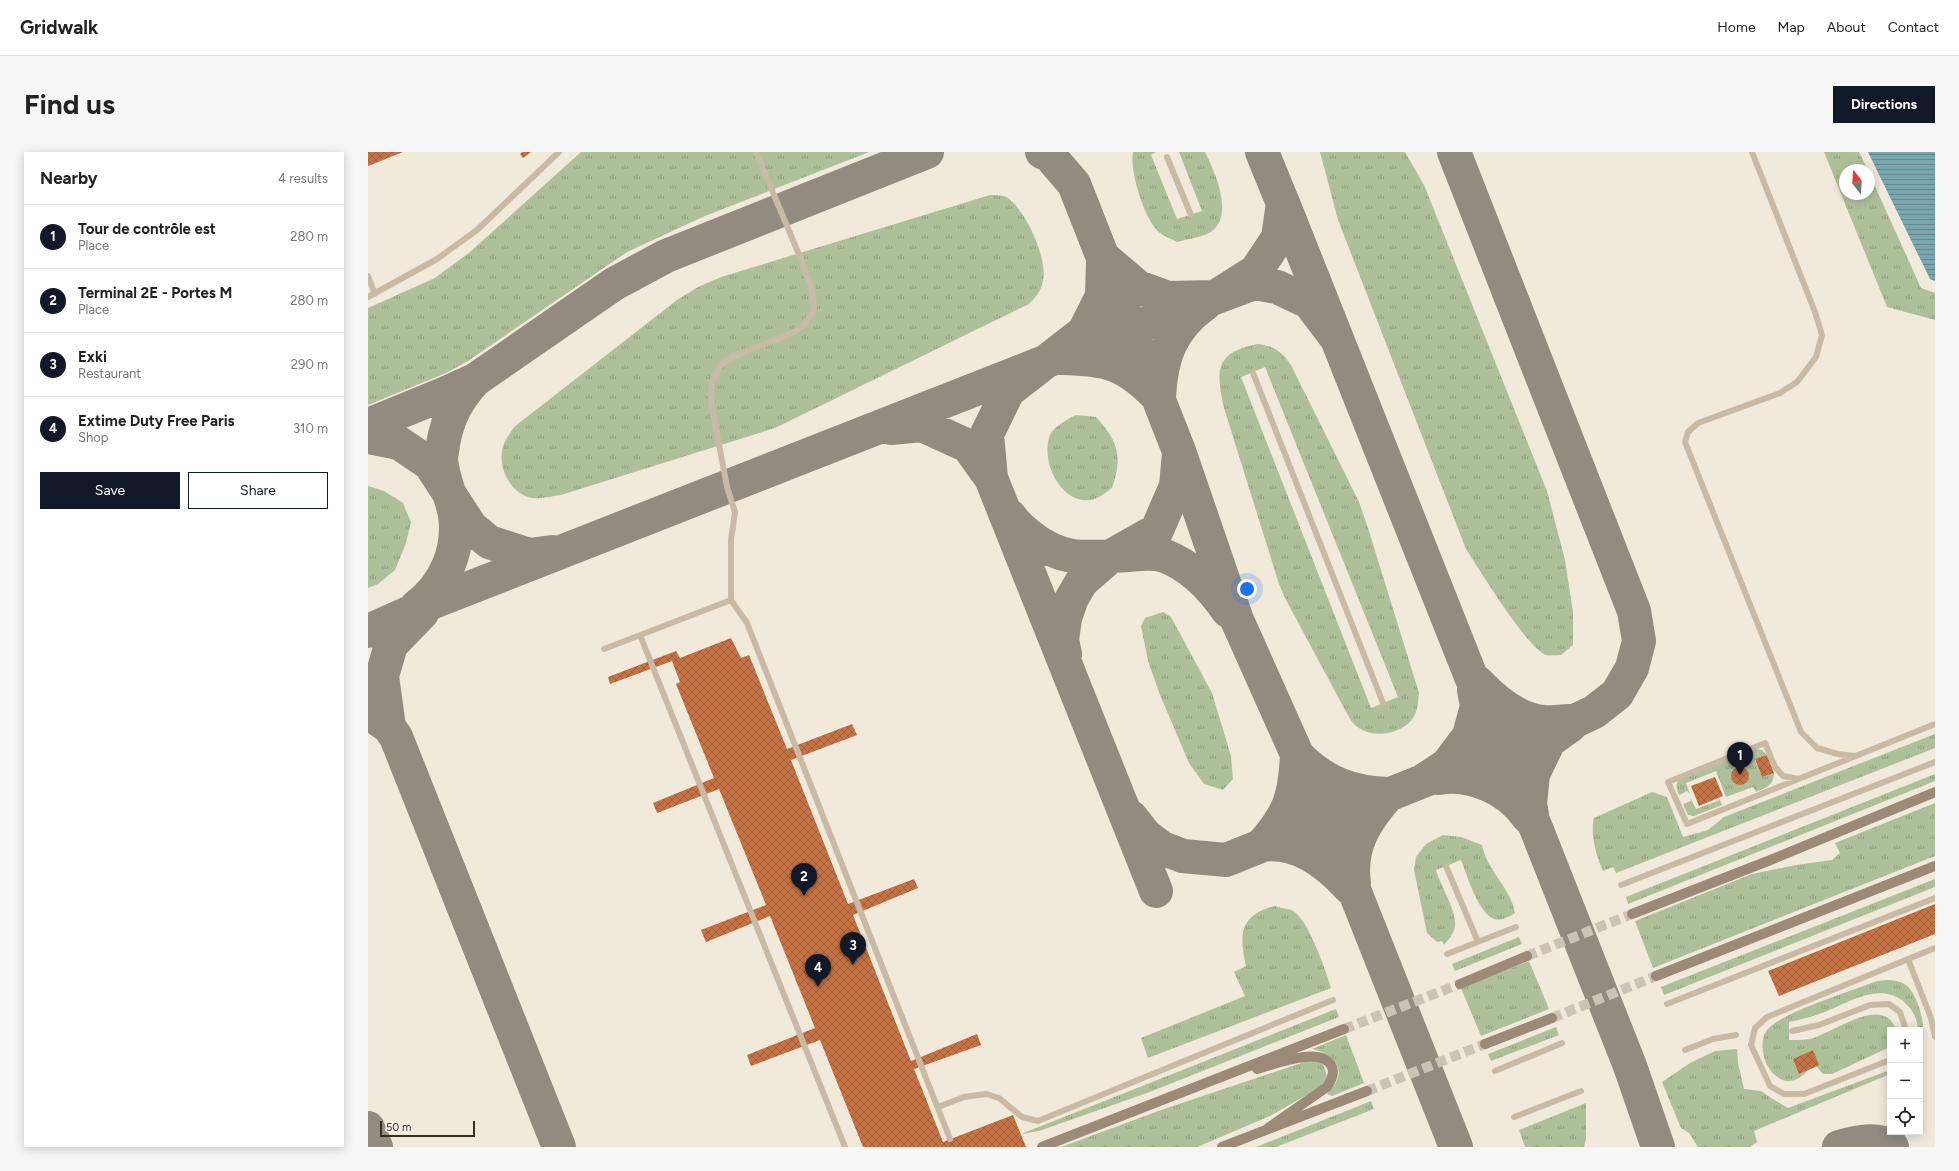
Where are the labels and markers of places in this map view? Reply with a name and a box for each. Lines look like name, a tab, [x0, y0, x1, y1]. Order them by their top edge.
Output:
pin: 1	[1727, 742, 1753, 775]
pin: 2	[791, 863, 817, 896]
pin: 3	[840, 932, 866, 965]
pin: 4	[805, 954, 831, 987]

